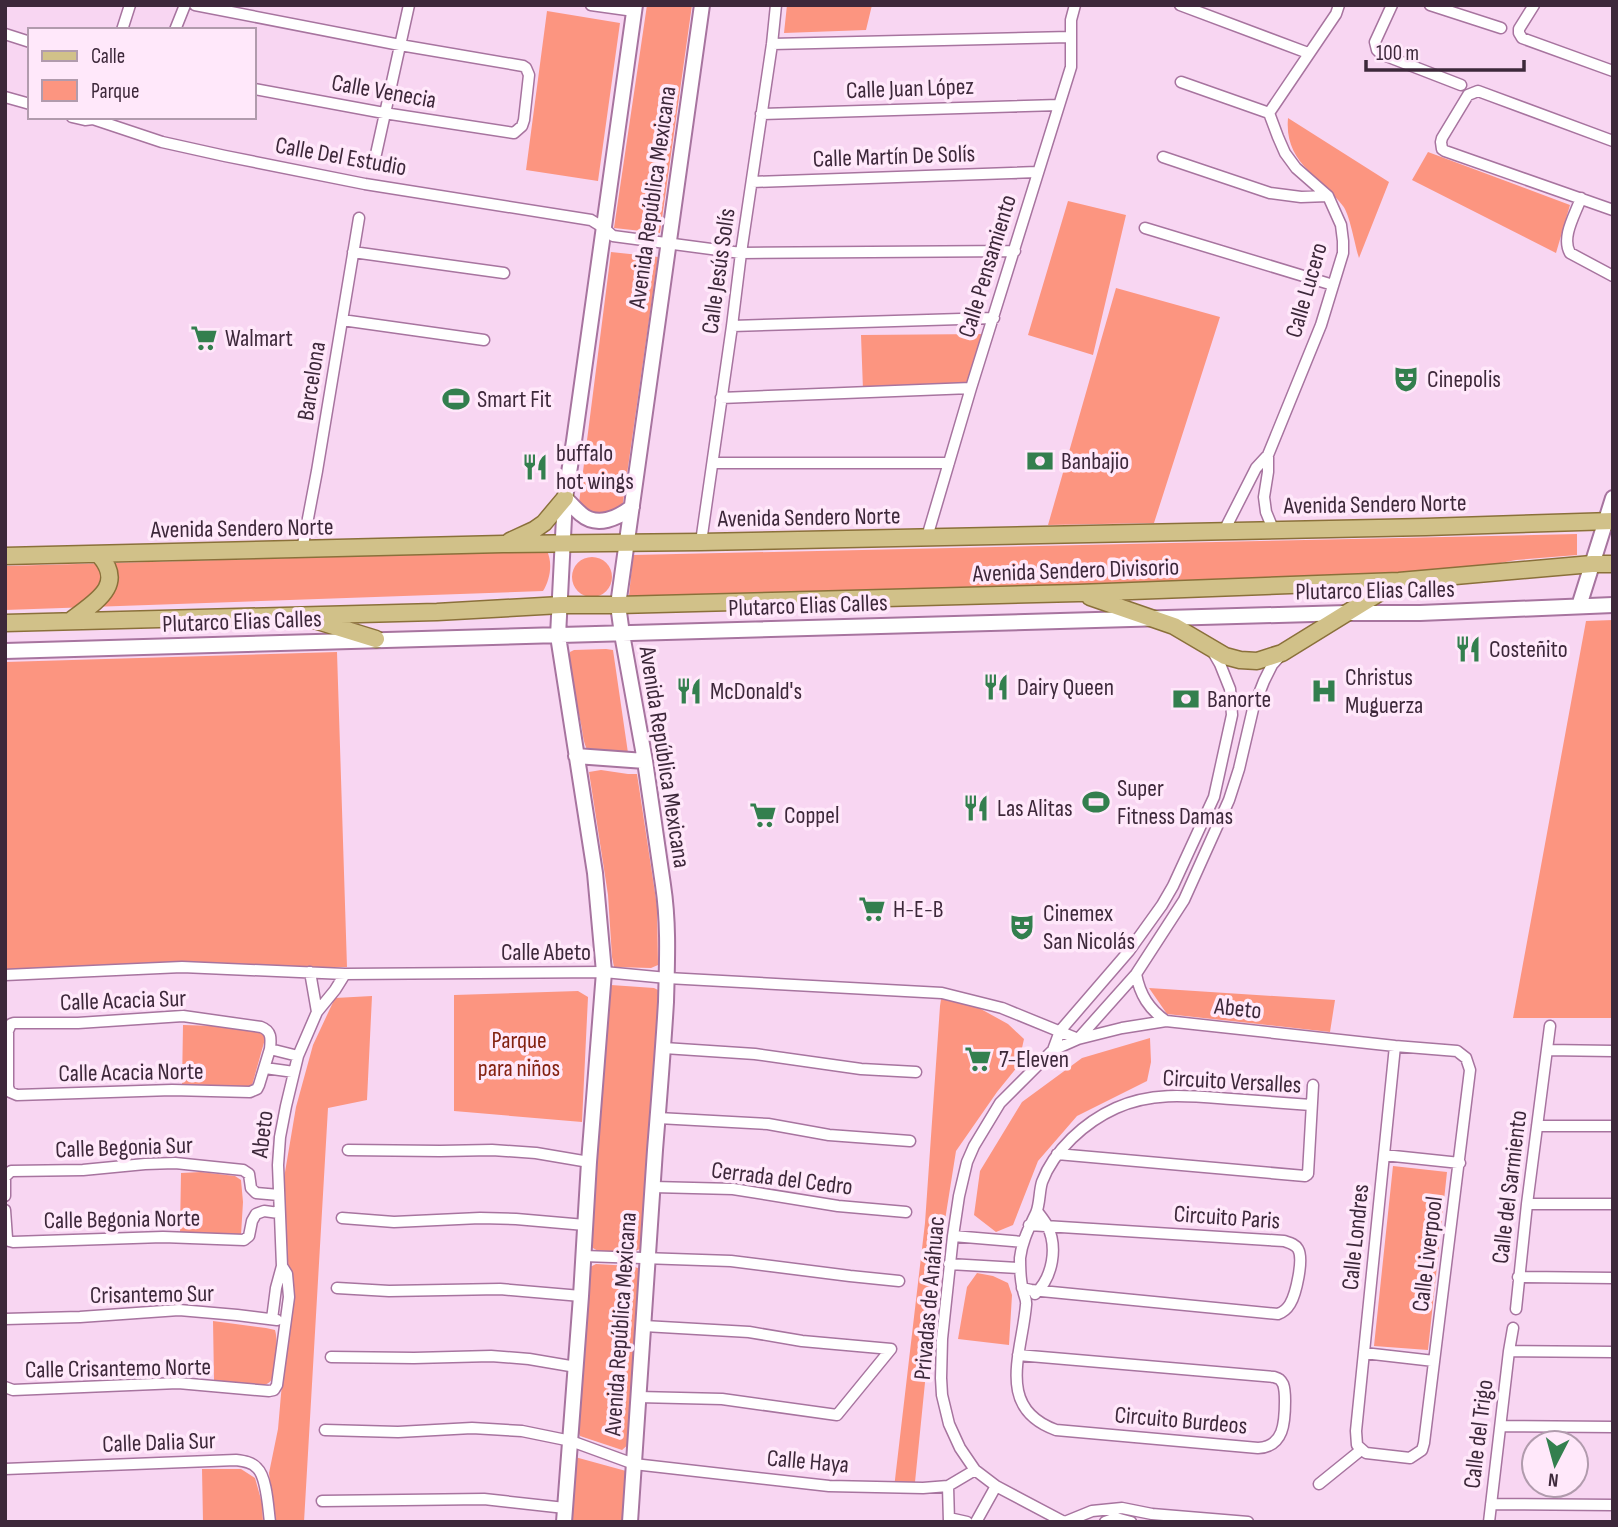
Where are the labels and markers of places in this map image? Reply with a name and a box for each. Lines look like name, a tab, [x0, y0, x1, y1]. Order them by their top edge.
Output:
supermarket icon: Walmart	[189, 323, 219, 353]
place label: Walmart	[225, 324, 293, 353]
theatre icon: Cinepolis	[1391, 364, 1421, 394]
place label: Cinepolis	[1427, 365, 1501, 394]
sports icon: Smart Fit	[441, 384, 471, 414]
place label: Smart Fit	[477, 385, 551, 414]
place label: buffalo hot wings	[556, 439, 634, 496]
bank icon: Banbajio	[1025, 446, 1055, 476]
place label: Banbajio	[1061, 447, 1129, 476]
restaurant icon: buffalo hot wings	[520, 452, 550, 482]
restaurant icon: Costeñito	[1453, 634, 1483, 664]
place label: Costeñito	[1489, 635, 1568, 664]
place label: Christus Muguerza	[1345, 663, 1423, 720]
restaurant icon: Dairy Queen	[981, 672, 1011, 702]
place label: Dairy Queen	[1017, 673, 1114, 702]
restaurant icon: McDonald's	[674, 676, 704, 706]
hospital icon: Christus Muguerza	[1309, 676, 1339, 706]
place label: McDonald's	[710, 677, 802, 706]
bank icon: Banorte	[1171, 684, 1201, 714]
place label: Banorte	[1207, 685, 1271, 714]
place label: Super Fitness Damas	[1117, 774, 1233, 831]
sports icon: Super Fitness Damas	[1081, 787, 1111, 817]
restaurant icon: Las Alitas	[961, 793, 991, 823]
place label: Las Alitas	[997, 794, 1073, 823]
supermarket icon: Coppel	[748, 800, 778, 830]
place label: Coppel	[784, 801, 839, 830]
supermarket icon: H-E-B	[857, 894, 887, 924]
place label: H-E-B	[893, 895, 943, 924]
place label: Cinemex San Nicolás	[1043, 899, 1135, 956]
theatre icon: Cinemex San Nicolás	[1007, 912, 1037, 942]
supermarket icon: 7-Eleven	[963, 1044, 993, 1074]
place label: 7-Eleven	[999, 1045, 1069, 1074]

